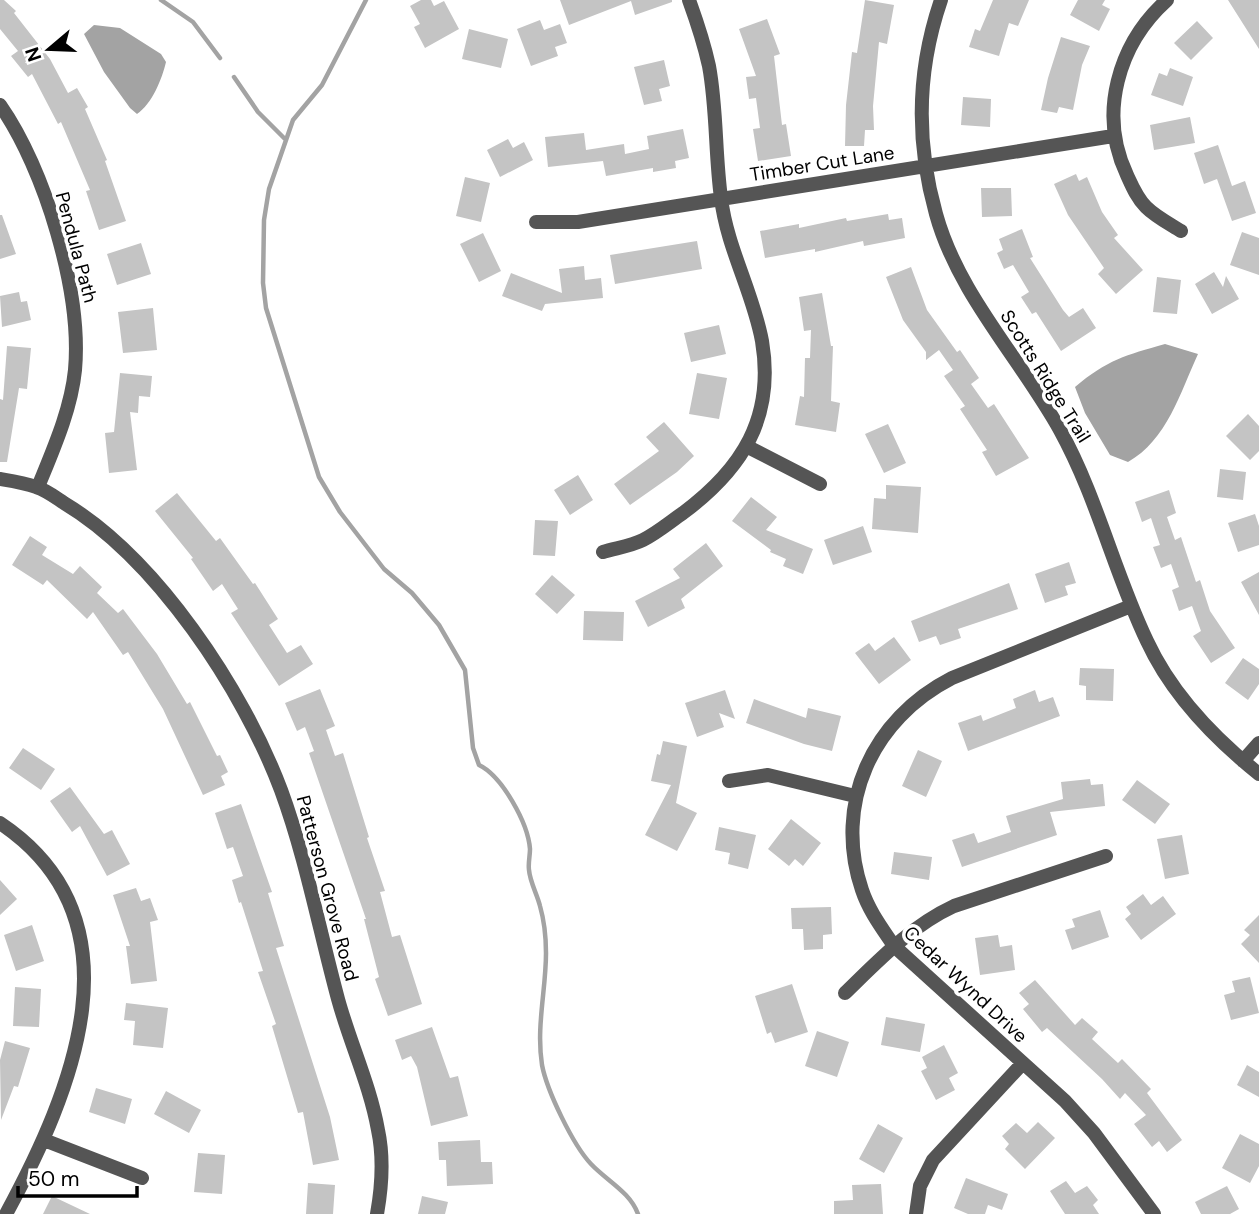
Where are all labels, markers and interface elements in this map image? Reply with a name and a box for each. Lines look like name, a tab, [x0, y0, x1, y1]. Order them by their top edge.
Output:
north arrow	[14, 14, 84, 84]
text: N	[19, 44, 47, 65]
street label: Timber Cut Lane	[748, 140, 896, 187]
street label: Pendula Path	[50, 189, 103, 305]
street label: Scotts Ridge Trail	[995, 305, 1096, 447]
street label: Patterson Grove Road	[291, 792, 364, 984]
street label: Cedar Wynd Drive	[898, 920, 1033, 1048]
scale bar	[18, 1154, 136, 1198]
text: 50 m	[28, 1165, 79, 1193]

